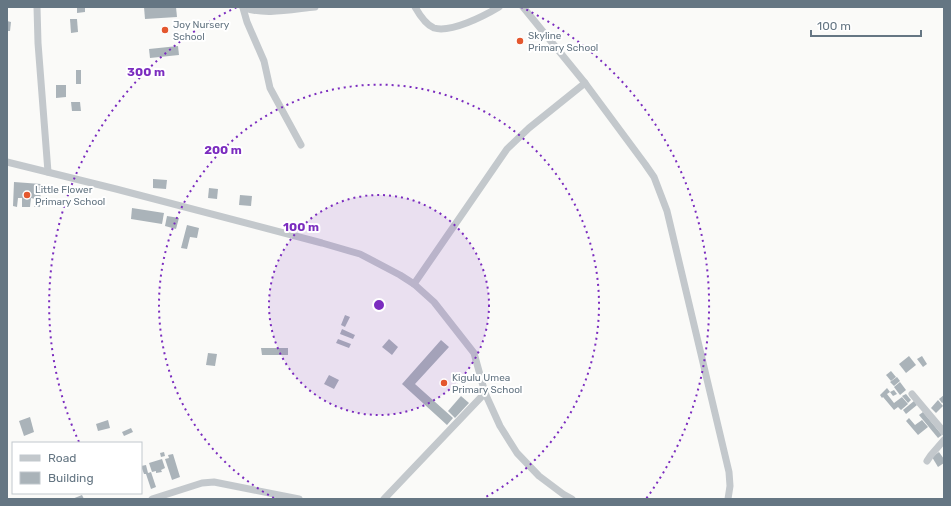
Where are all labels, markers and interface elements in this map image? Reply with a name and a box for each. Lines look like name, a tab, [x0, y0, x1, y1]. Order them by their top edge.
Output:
scale bar	[811, 12, 921, 38]
place label: Joy Nursery School	[173, 19, 230, 43]
text: 100 m	[817, 19, 851, 33]
marker: Joy Nursery School	[160, 25, 170, 35]
place label: Skyline Primary School	[528, 30, 598, 54]
marker: Skyline Primary School	[515, 36, 525, 46]
text: 300 m	[127, 65, 165, 79]
text: 200 m	[204, 143, 242, 157]
place label: Little Flower Primary School	[35, 184, 105, 208]
marker: Little Flower Primary School	[22, 190, 32, 200]
text: 100 m	[283, 220, 319, 234]
centre of rings	[372, 298, 386, 312]
place label: Kigulu Umea Primary School	[452, 372, 522, 396]
marker: Kigulu Umea Primary School	[439, 378, 449, 388]
legend	[12, 442, 142, 494]
text: Road	[48, 451, 76, 465]
text: Building	[48, 471, 94, 485]

